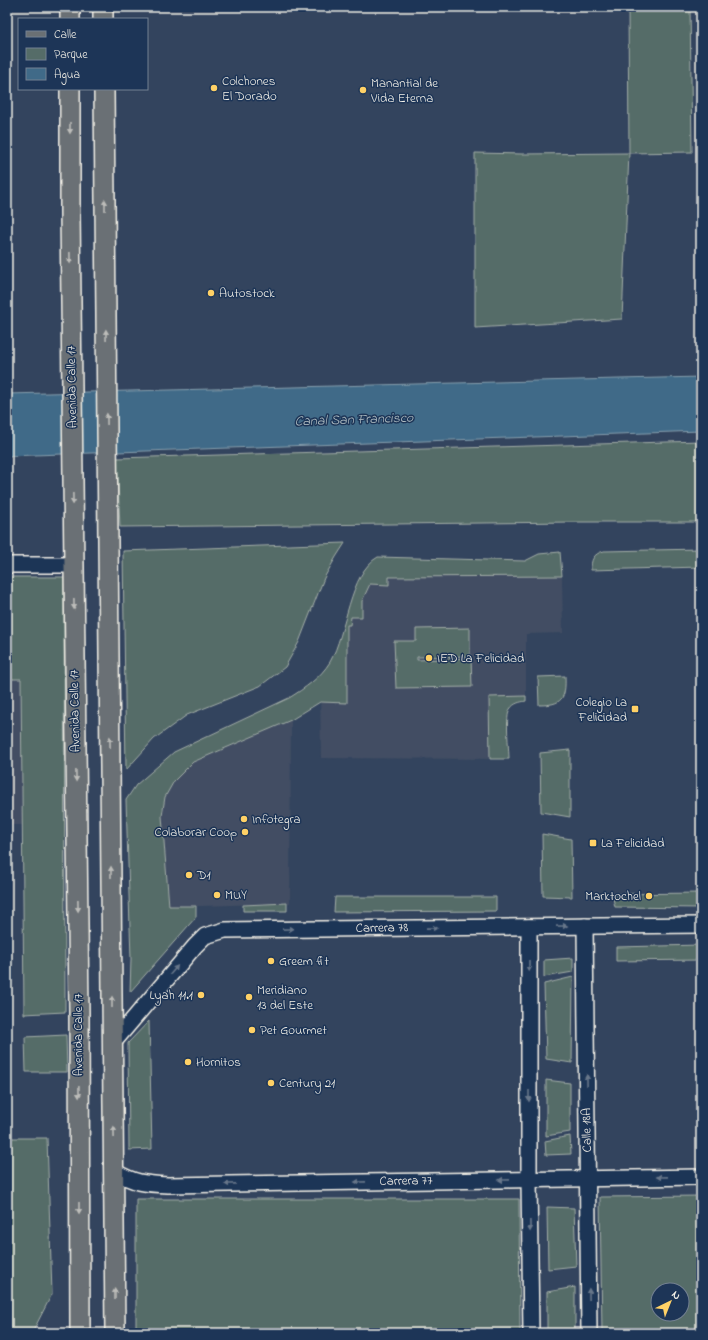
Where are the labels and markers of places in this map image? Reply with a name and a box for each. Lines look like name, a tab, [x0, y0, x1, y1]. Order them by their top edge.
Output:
place label: Colchones El Dorado	[222, 72, 277, 106]
place label: Manantial de Vida Eterna	[370, 74, 438, 108]
marker: Colchones El Dorado	[209, 83, 219, 93]
marker: Manantial de Vida Eterna	[358, 85, 368, 95]
place label: Autostock	[219, 284, 275, 303]
marker: Autostock	[206, 288, 216, 298]
place label: IED La Felicidad	[437, 649, 525, 668]
marker: IED La Felicidad	[424, 653, 434, 663]
place label: Colegio La Felicidad	[575, 693, 628, 727]
marker: Colegio La Felicidad	[630, 704, 640, 714]
place label: Infotegra	[252, 810, 301, 830]
marker: Infotegra	[239, 814, 249, 824]
place label: Colaborar Coop	[155, 823, 237, 842]
marker: Colaborar Coop	[240, 827, 250, 837]
place label: La Felicidad	[601, 834, 665, 853]
marker: La Felicidad	[588, 838, 598, 848]
place label: D1	[196, 866, 211, 885]
marker: D1	[184, 870, 194, 880]
place label: MUY	[225, 886, 247, 905]
place label: Marktochel	[585, 887, 641, 906]
marker: MUY	[212, 890, 222, 900]
marker: Marktochel	[644, 891, 654, 901]
place label: Greem fit	[279, 952, 330, 971]
marker: Greem fit	[266, 956, 276, 966]
place label: Meridiano 13 del Este	[257, 981, 313, 1015]
place label: Lyah 11.1	[149, 986, 193, 1006]
marker: Lyah 11.1	[196, 990, 206, 1000]
marker: Meridiano 13 del Este	[244, 992, 254, 1002]
place label: Pet Gourmet	[260, 1021, 327, 1040]
marker: Pet Gourmet	[247, 1025, 257, 1035]
place label: Hornitos	[196, 1053, 241, 1072]
marker: Hornitos	[183, 1057, 193, 1067]
place label: Century 21	[279, 1074, 335, 1094]
marker: Century 21	[266, 1078, 276, 1088]

